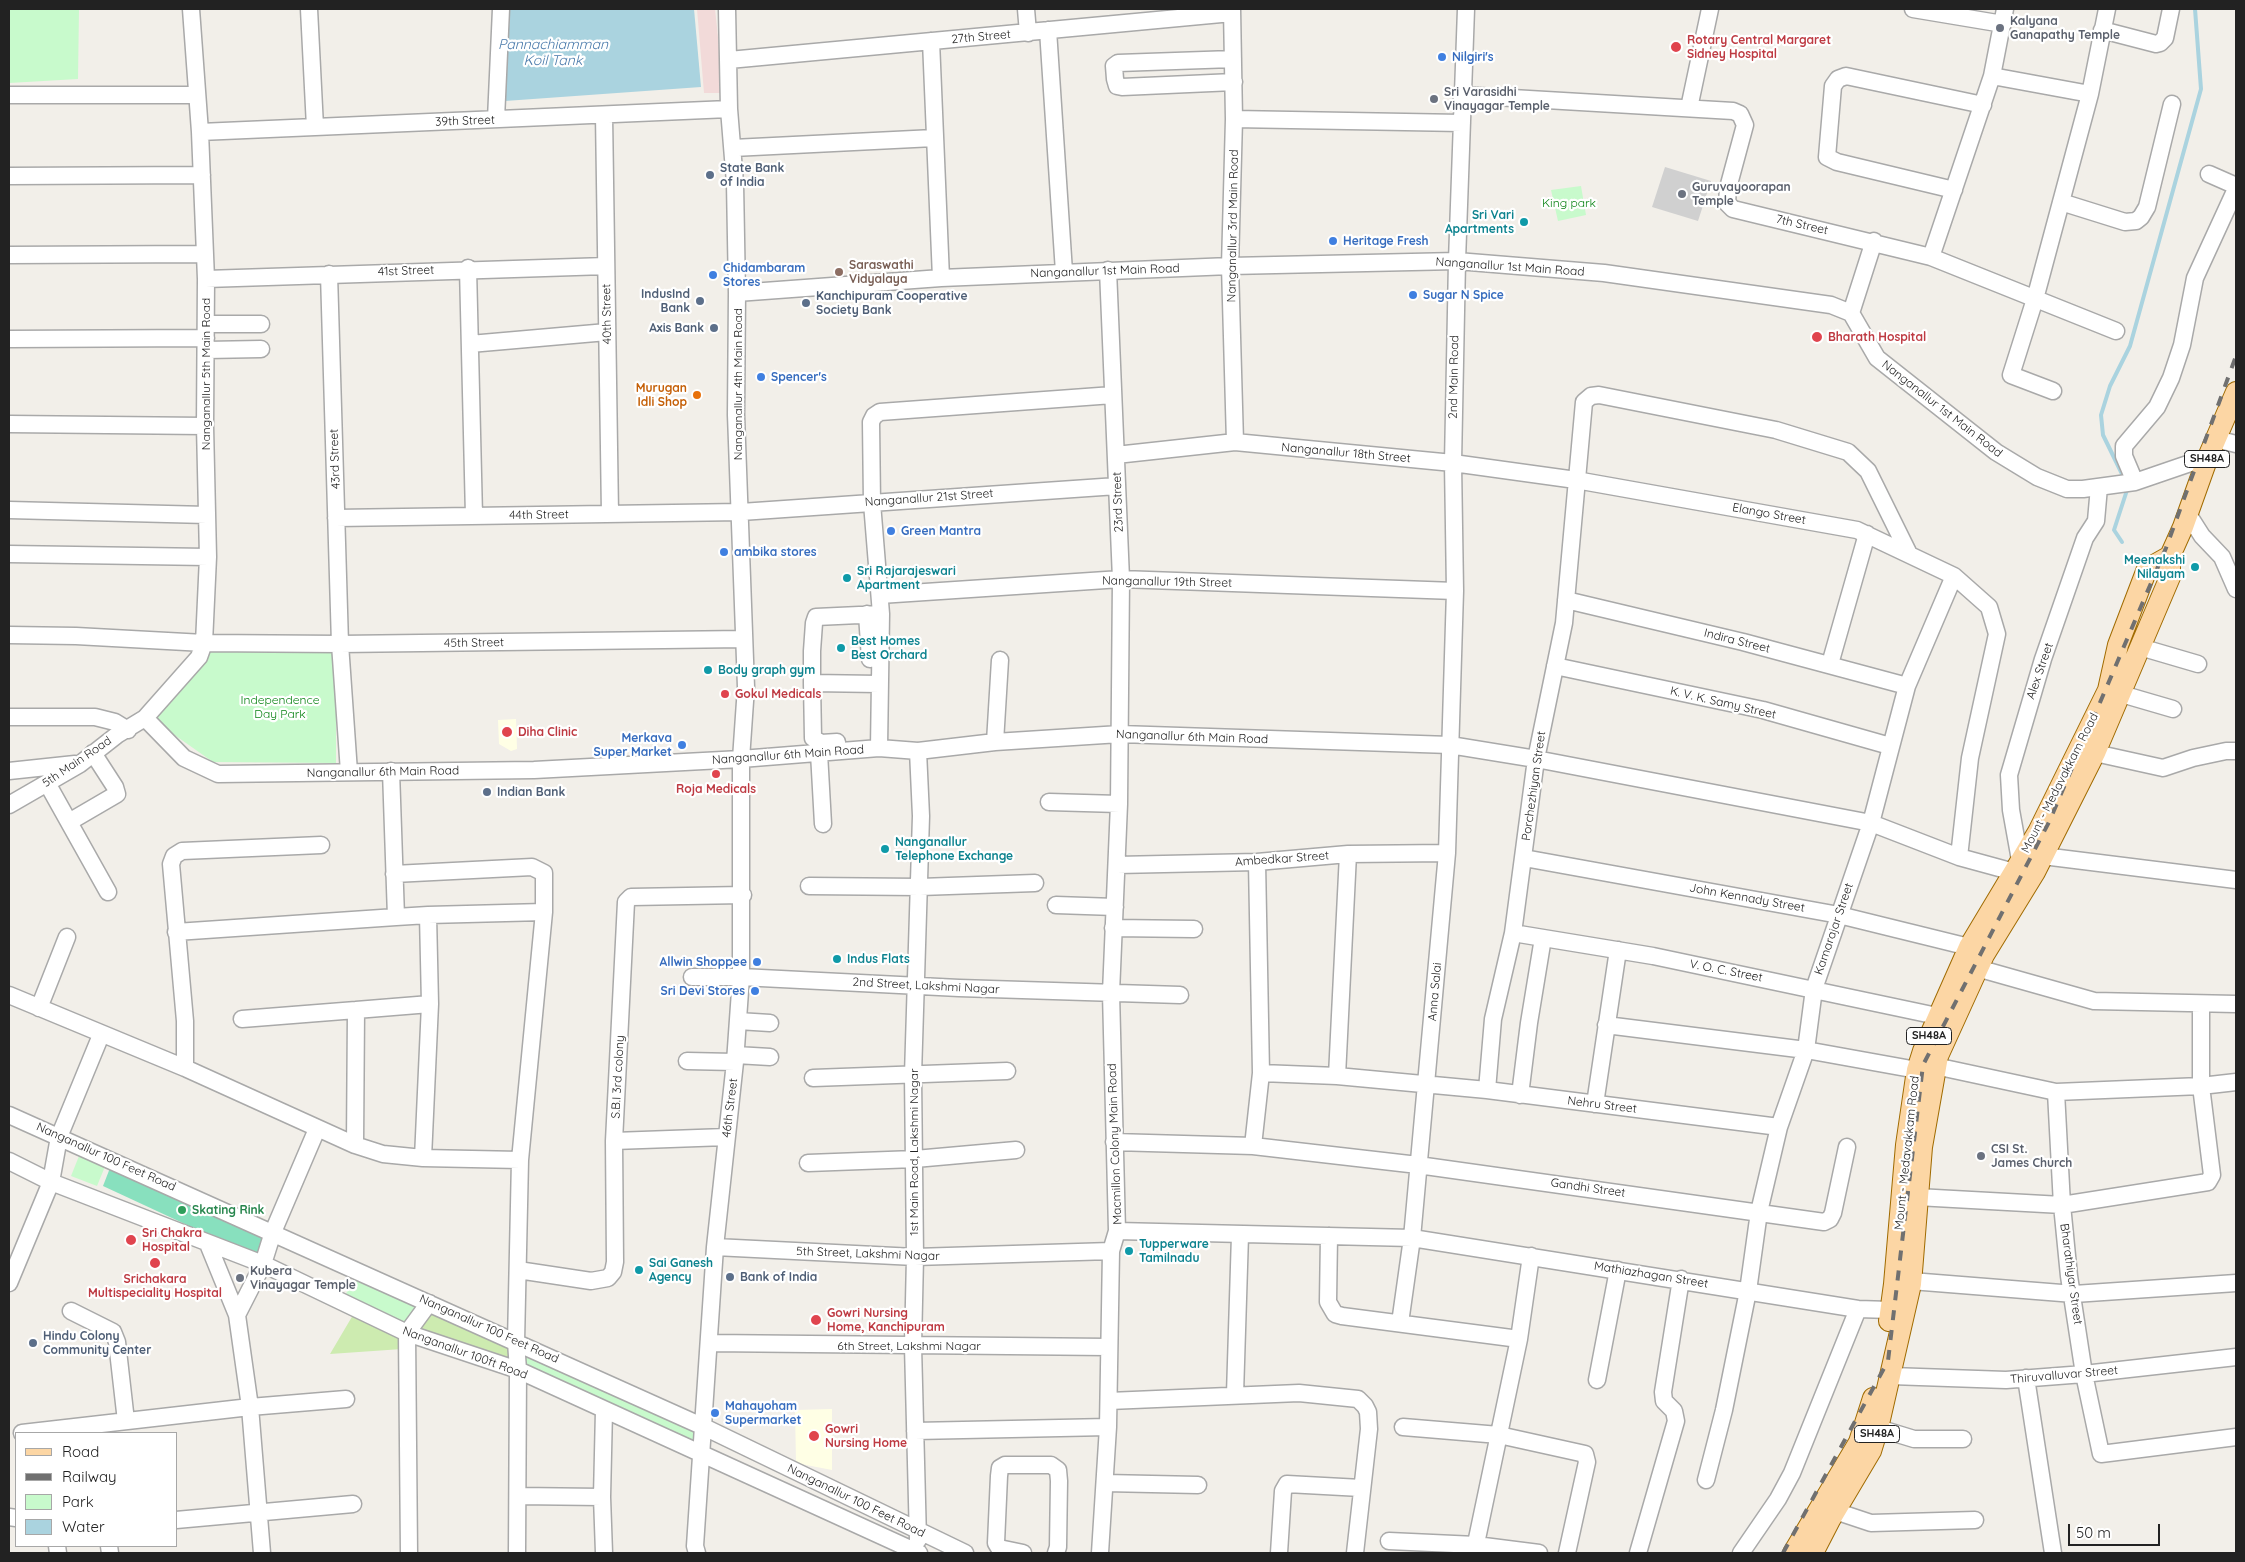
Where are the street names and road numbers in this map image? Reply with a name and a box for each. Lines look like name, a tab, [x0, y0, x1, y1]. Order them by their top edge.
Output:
street label: 27th Street	[951, 27, 1011, 47]
street label: 39th Street	[435, 113, 495, 129]
street label: Nanganallur 3rd Main Road	[1224, 149, 1242, 303]
street label: 7th Street	[1775, 212, 1829, 238]
street label: Nanganallur 1st Main Road	[1435, 255, 1585, 279]
street label: Nanganallur 1st Main Road	[1030, 261, 1180, 281]
street label: 41st Street	[378, 263, 434, 279]
street label: 40th Street	[599, 284, 615, 344]
street label: Nanganallur 5th Main Road	[199, 298, 213, 450]
street label: Nanganallur 4th Main Road	[731, 308, 745, 460]
street label: 2nd Main Road	[1446, 335, 1462, 419]
street label: Nanganallur 1st Main Road	[1879, 357, 2005, 461]
street label: 43rd Street	[327, 429, 343, 489]
street label: Nanganallur 18th Street	[1281, 440, 1411, 466]
road number: SH48A	[2184, 450, 2230, 468]
street label: 23rd Street	[1110, 471, 1126, 533]
street label: Nanganallur 21st Street	[864, 486, 994, 510]
street label: Elango Street	[1731, 500, 1807, 528]
street label: 44th Street	[509, 507, 569, 523]
street label: Nanganallur 19th Street	[1102, 574, 1232, 590]
street label: Indira Street	[1702, 626, 1772, 656]
street label: 45th Street	[444, 635, 504, 651]
street label: Alex Street	[2024, 641, 2056, 701]
street label: K. V. K. Samy Street	[1669, 684, 1777, 722]
street label: Mount - Medavakkam Road	[2018, 711, 2102, 855]
street label: Nanganallur 6th Main Road	[1116, 727, 1268, 747]
street label: Porchezhiyan Street	[1519, 730, 1549, 842]
street label: 5th Main Road	[40, 734, 114, 790]
street label: Nanganallur 6th Main Road	[711, 743, 865, 767]
street label: Nanganallur 6th Main Road	[307, 763, 459, 781]
street label: Ambedkar Street	[1234, 849, 1330, 869]
street label: John Kennady Street	[1688, 881, 1806, 915]
street label: Kamarajar Street	[1811, 881, 1857, 977]
street label: V. O. C. Street	[1688, 957, 1764, 985]
street label: Anna Salai	[1425, 962, 1445, 1022]
street label: 2nd Street, Lakshmi Nagar	[852, 975, 1000, 997]
road number: SH48A	[1906, 1028, 1952, 1044]
street label: S.B.I 3rd colony	[609, 1035, 627, 1119]
street label: Macmillon Colony Main Road	[1105, 1063, 1125, 1225]
street label: 1st Main Road, Lakshmi Nagar	[907, 1068, 921, 1236]
street label: Mount - Medavakkam Road	[1892, 1075, 1922, 1231]
street label: 46th Street	[719, 1077, 741, 1139]
street label: Nehru Street	[1566, 1094, 1638, 1116]
street label: Nanganallur 100 Feet Road	[34, 1120, 178, 1194]
street label: Gandhi Street	[1550, 1176, 1626, 1200]
street label: Bharathiyar Street	[2057, 1223, 2085, 1325]
street label: 5th Street, Lakshmi Nagar	[796, 1244, 940, 1264]
street label: Mathiazhagan Street	[1593, 1259, 1709, 1291]
street label: Nanganallur 100 Feet Road	[417, 1292, 561, 1366]
street label: Nanganallur 100ft Road	[400, 1324, 530, 1382]
street label: 6th Street, Lakshmi Nagar	[837, 1339, 981, 1353]
street label: Thiruvalluvar Street	[2009, 1363, 2119, 1387]
road number: SH48A	[1854, 1426, 1900, 1442]
street label: Nanganallur 100 Feet Road	[785, 1461, 927, 1541]

